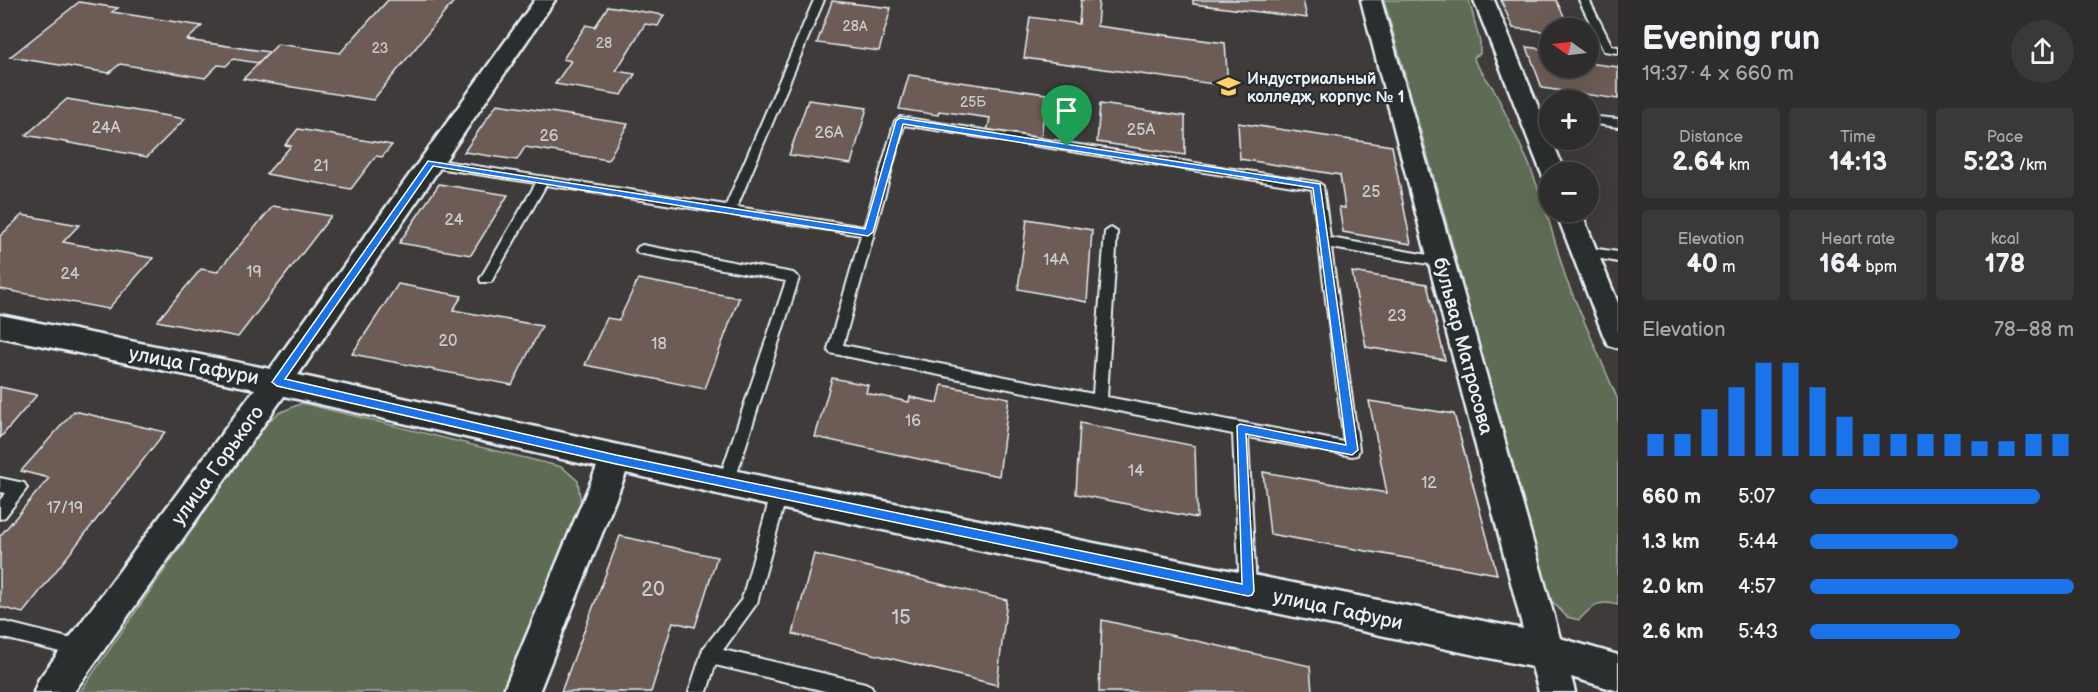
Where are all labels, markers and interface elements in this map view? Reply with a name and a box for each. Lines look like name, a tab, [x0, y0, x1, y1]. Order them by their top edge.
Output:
house number: 28А	[843, 18, 868, 35]
north arrow	[1539, 18, 1599, 78]
map controls	[1539, 18, 1599, 222]
text: Evening run	[1642, 19, 1820, 59]
button: share	[2011, 20, 2074, 83]
house number: 28	[596, 35, 612, 52]
house number: 23	[372, 40, 388, 57]
text: 19:37 · 4 × 660 m	[1642, 62, 1794, 86]
place label: Индустриальный колледж, корпус № 1	[1247, 70, 1405, 107]
school or university icon: Индустриальный колледж, корпус № 1	[1216, 74, 1242, 100]
pin	[1041, 85, 1092, 147]
button: +	[1539, 90, 1599, 150]
house number: 25Б	[960, 94, 986, 111]
icon: arrive	[1050, 94, 1083, 127]
house number: 24А	[92, 119, 121, 138]
house number: 25А	[1127, 121, 1155, 140]
house number: 26А	[815, 124, 844, 143]
house number: 26	[539, 127, 559, 146]
text: Distance	[1679, 128, 1743, 147]
text: Time	[1840, 128, 1876, 147]
text: Pace	[1987, 128, 2023, 147]
text: 2.64	[1672, 147, 1724, 178]
text: 14:13	[1829, 147, 1887, 178]
text: 5:23	[1963, 147, 2014, 178]
text: km	[1724, 156, 1750, 175]
text: /km	[2014, 156, 2047, 175]
house number: 21	[313, 157, 329, 176]
button: −	[1539, 162, 1599, 222]
house number: 25	[1362, 183, 1380, 202]
house number: 24	[445, 211, 464, 230]
text: Elevation	[1678, 230, 1744, 249]
text: Heart rate	[1821, 230, 1895, 249]
text: kcal	[1991, 230, 2019, 249]
text: 40	[1686, 249, 1718, 280]
text: 164	[1819, 249, 1861, 280]
text: 178	[1985, 249, 2025, 280]
house number: 14А	[1043, 251, 1069, 270]
street label: бульвар Матросова	[1428, 255, 1498, 438]
text: m	[1718, 258, 1736, 277]
text: bpm	[1861, 258, 1897, 277]
house number: 19	[246, 263, 262, 282]
house number: 24	[61, 265, 80, 284]
house number: 23	[1388, 307, 1407, 326]
text: Elevation	[1642, 318, 1725, 342]
text: 78–88 m	[1994, 318, 2074, 342]
house number: 20	[439, 332, 457, 351]
house number: 18	[651, 335, 667, 354]
street label: улица Гафури	[127, 342, 261, 390]
street label: улица Горького	[166, 401, 269, 530]
house number: 16	[905, 412, 921, 431]
house number: 14	[1128, 462, 1144, 481]
house number: 12	[1421, 474, 1437, 493]
text: 660 m	[1642, 485, 1701, 509]
text: 5:07	[1738, 485, 1775, 509]
house number: 17/19	[47, 499, 83, 518]
text: 1.3 km	[1642, 530, 1699, 554]
text: 5:44	[1738, 530, 1778, 554]
text: 2.0 km	[1642, 575, 1704, 599]
text: 4:57	[1738, 575, 1776, 599]
house number: 20	[641, 578, 665, 602]
street label: улица Гафури	[1271, 585, 1405, 635]
house number: 15	[891, 606, 911, 630]
text: 2.6 km	[1642, 620, 1703, 644]
text: 5:43	[1738, 620, 1778, 644]

